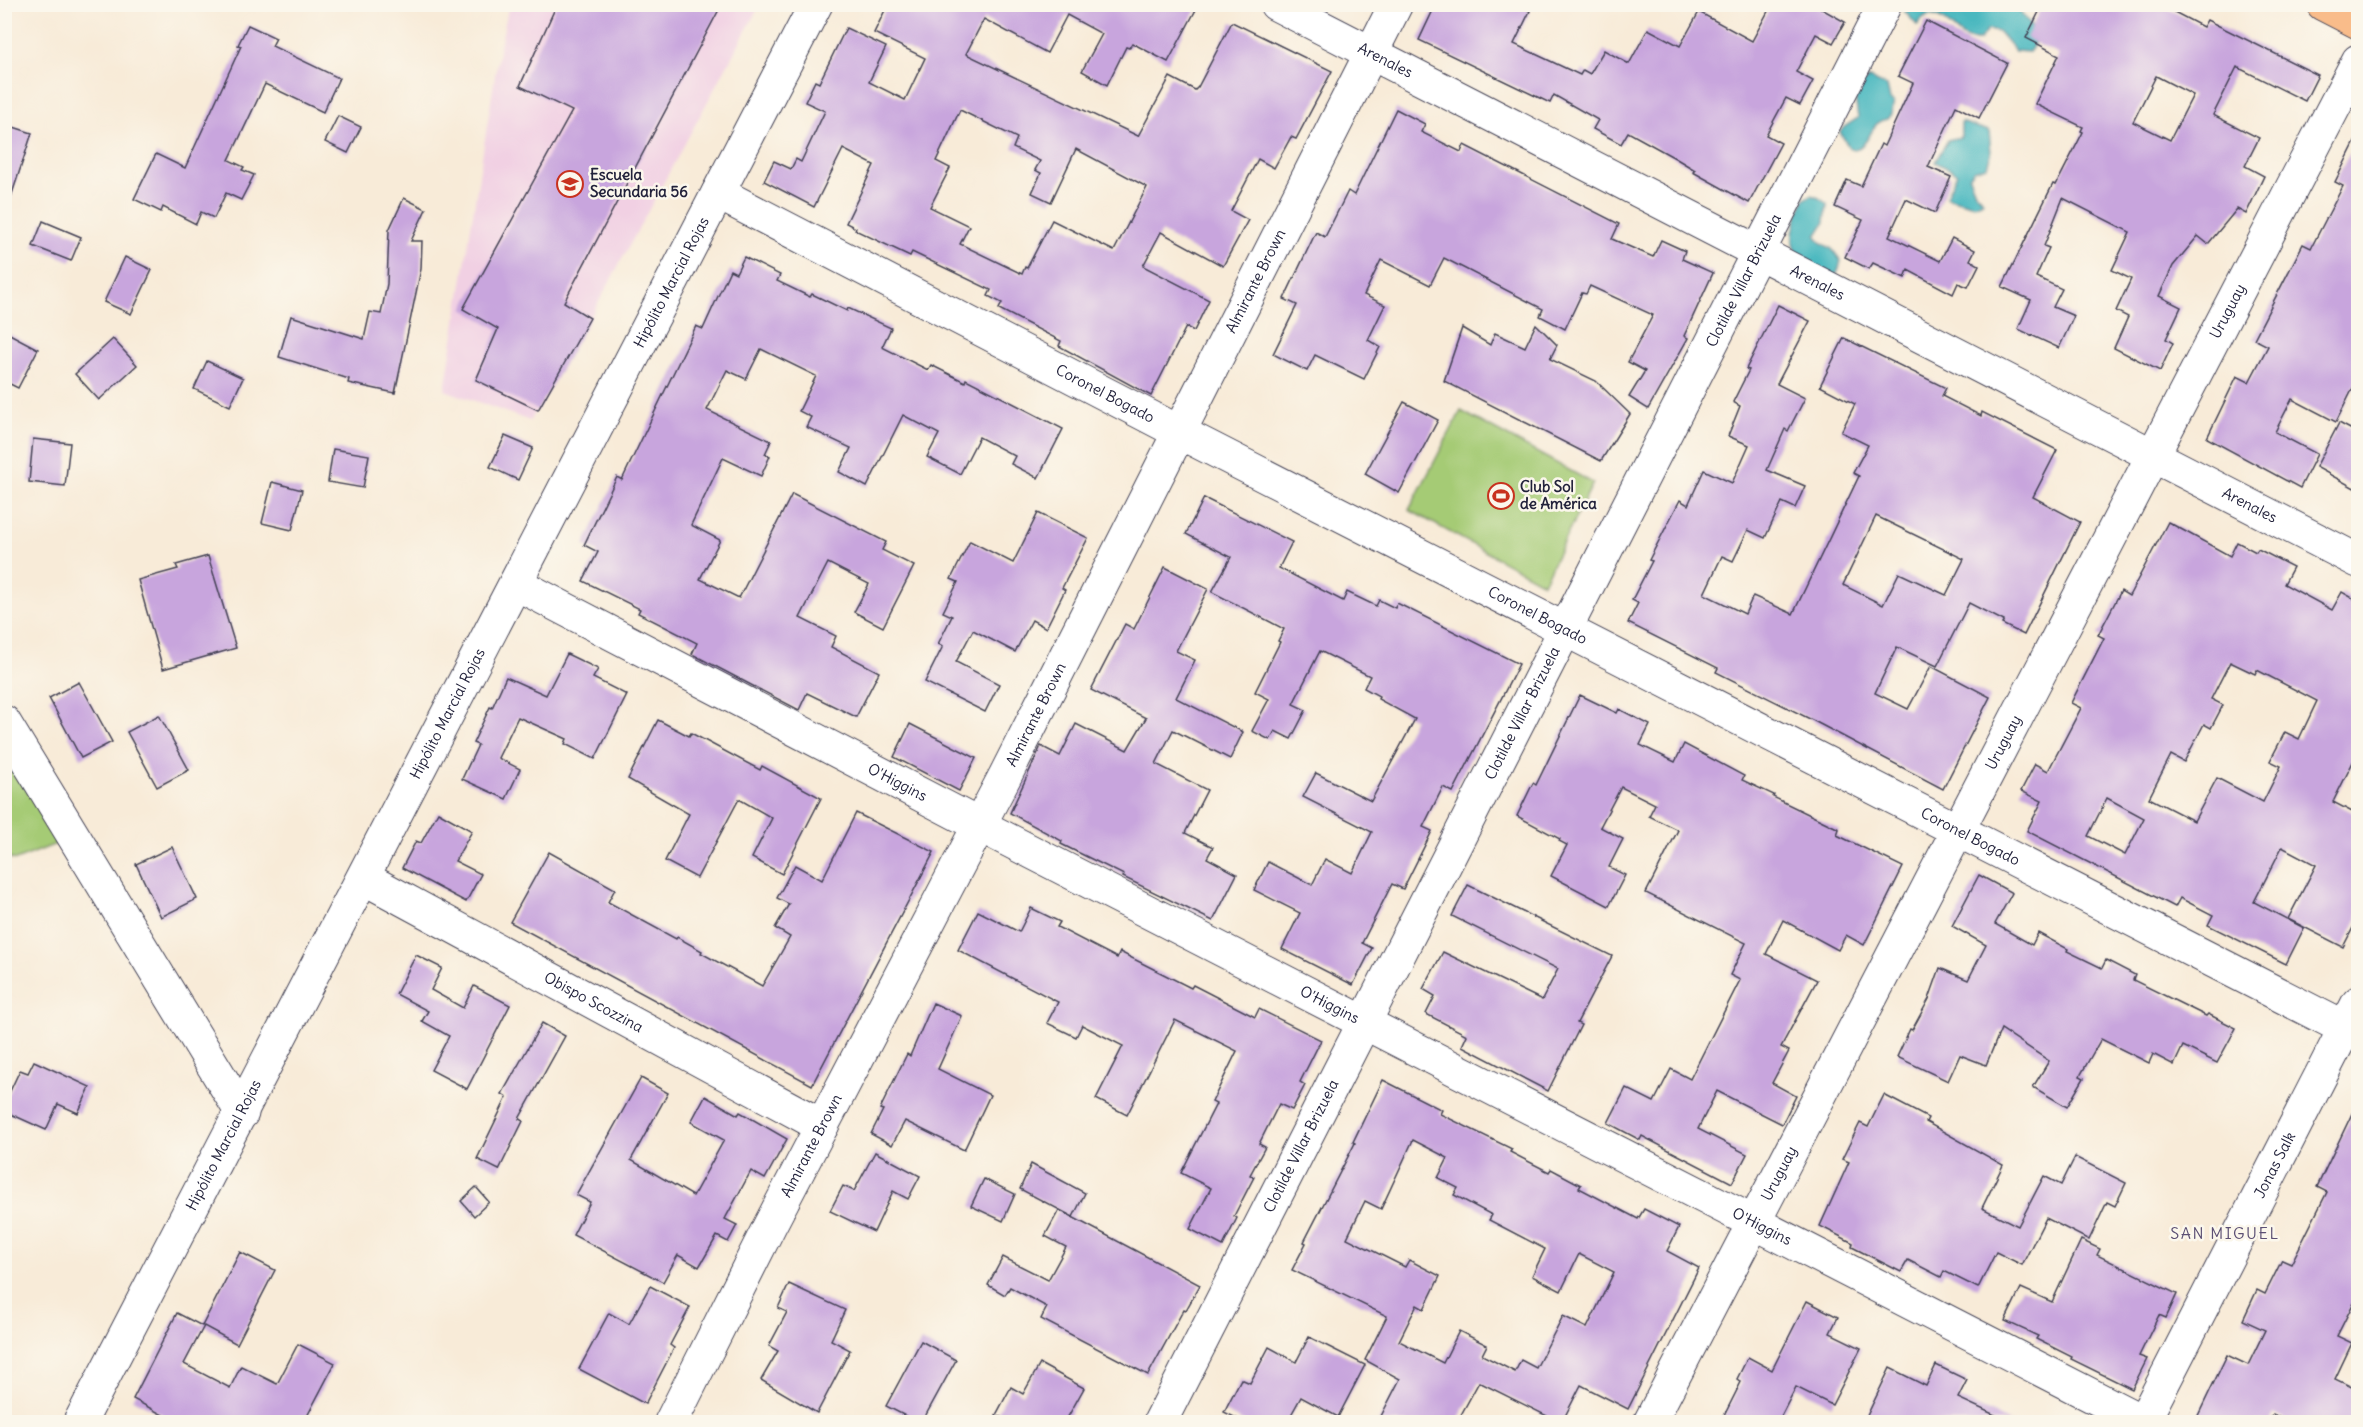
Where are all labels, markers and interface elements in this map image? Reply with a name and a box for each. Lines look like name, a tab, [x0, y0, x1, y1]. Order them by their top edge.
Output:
street label: Arenales	[1355, 38, 1416, 82]
place label: Escuela Secundaria 56	[590, 165, 688, 201]
school or university icon: Escuela Secundaria 56	[555, 169, 585, 199]
street label: Clotilde Villar Brizuela	[1701, 210, 1785, 350]
street label: Hipólito Marcial Rojas	[629, 213, 713, 351]
street label: Almirante Brown	[1221, 225, 1290, 336]
street label: Arenales	[1787, 260, 1848, 304]
street label: Uruguay	[2205, 280, 2249, 342]
street label: Coronel Bogado	[1053, 360, 1158, 427]
place label: Club Sol de América	[1520, 477, 1597, 513]
sports icon: Club Sol de América	[1486, 481, 1516, 511]
street label: Arenales	[2219, 483, 2281, 527]
street label: Coronel Bogado	[1485, 582, 1591, 648]
street label: Clotilde Villar Brizuela	[1480, 643, 1564, 783]
street label: Hipólito Marcial Rojas	[405, 645, 489, 782]
street label: Almirante Brown	[1001, 659, 1070, 770]
street label: Uruguay	[1981, 712, 2025, 773]
street label: O'Higgins	[865, 759, 931, 805]
street label: Coronel Bogado	[1918, 803, 2023, 869]
street label: Obispo Scozzina	[541, 967, 647, 1037]
street label: O'Higgins	[1297, 981, 1363, 1028]
street label: Hipólito Marcial Rojas	[182, 1076, 265, 1213]
street label: Clotilde Villar Brizuela	[1259, 1076, 1343, 1215]
street label: Almirante Brown	[776, 1090, 846, 1200]
street label: Jonas Salk	[2250, 1128, 2299, 1201]
street label: Uruguay	[1757, 1143, 1801, 1204]
street label: O'Higgins	[1729, 1203, 1795, 1249]
district label: SAN MIGUEL	[2170, 1223, 2280, 1243]

